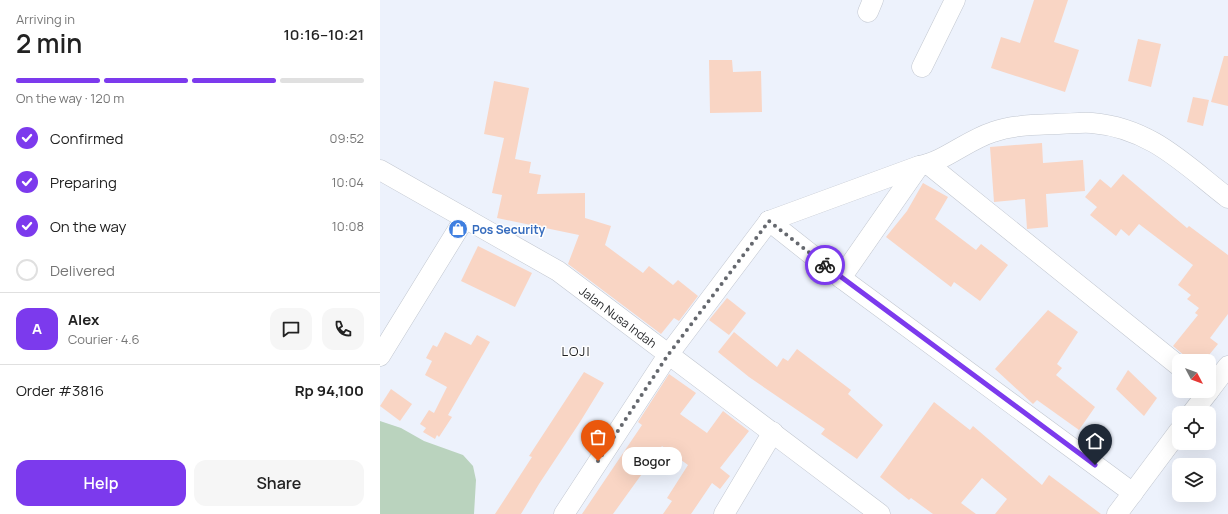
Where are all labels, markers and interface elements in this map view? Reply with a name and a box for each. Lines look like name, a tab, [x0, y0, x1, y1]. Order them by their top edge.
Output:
text: Arriving in	[16, 10, 75, 28]
text: 10:16–10:21	[284, 24, 364, 45]
text: 2 min	[16, 25, 82, 61]
text: On the way · 120 m	[16, 89, 124, 107]
icon: check	[16, 127, 38, 149]
text: Confirmed	[50, 128, 123, 149]
text: 09:52	[330, 129, 364, 147]
icon: check	[16, 171, 38, 193]
text: Preparing	[50, 172, 117, 193]
text: 10:04	[332, 173, 364, 191]
icon: check	[16, 215, 38, 237]
text: On the way	[50, 216, 126, 237]
text: 10:08	[332, 217, 364, 235]
shop icon: Pos Security	[447, 218, 469, 240]
place label: Pos Security	[472, 221, 545, 238]
courier	[805, 245, 845, 285]
icon: bike	[814, 254, 836, 276]
text: Delivered	[50, 260, 115, 281]
street label: Jalan Nusa Indah	[576, 282, 660, 352]
button: chat	[270, 308, 312, 350]
button: phone	[322, 308, 364, 350]
text: Alex	[68, 309, 99, 330]
text: A	[32, 318, 42, 339]
text: Courier · 4.6	[68, 330, 140, 348]
district label: LOJI	[562, 342, 590, 360]
north arrow	[1172, 354, 1216, 398]
map controls	[1172, 354, 1216, 502]
text: Order #3816	[16, 380, 104, 401]
text: Rp 94,100	[295, 380, 364, 401]
button: locate	[1172, 406, 1216, 450]
pin	[581, 420, 615, 461]
pin	[1078, 424, 1112, 465]
icon: bag	[587, 426, 609, 448]
icon: home	[1084, 430, 1106, 452]
callout: Bogor	[622, 447, 682, 475]
text: Bogor	[634, 452, 670, 470]
button: layers	[1172, 458, 1216, 502]
button: Help	[16, 460, 186, 506]
button: Share	[194, 460, 364, 506]

